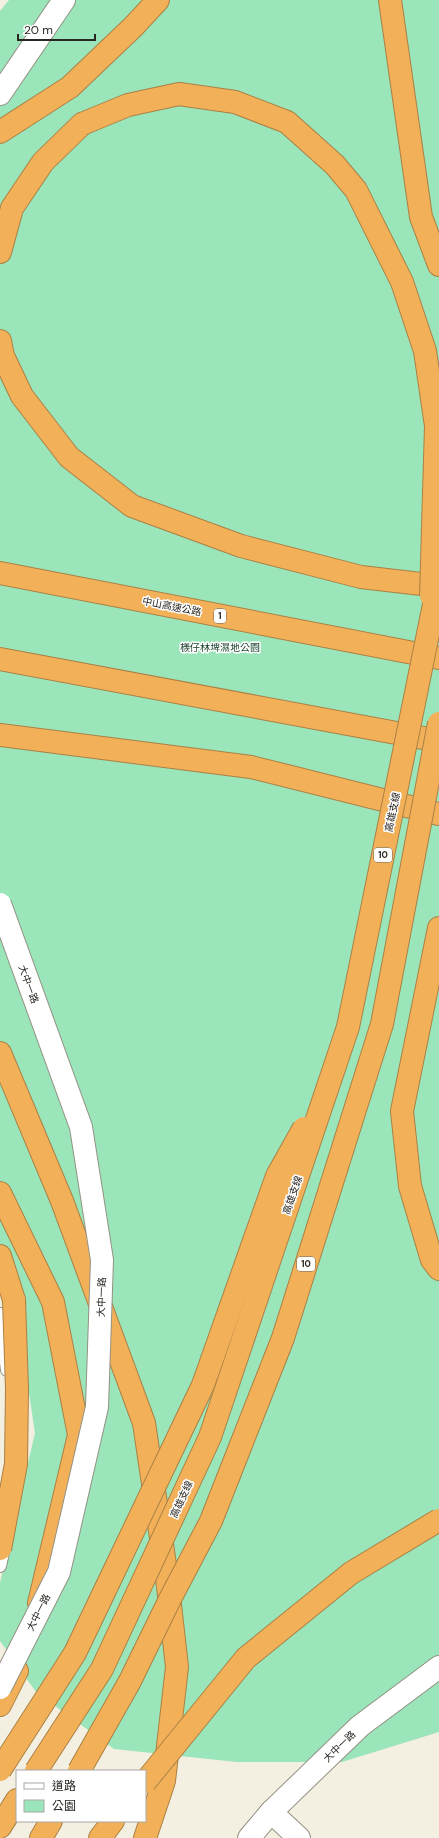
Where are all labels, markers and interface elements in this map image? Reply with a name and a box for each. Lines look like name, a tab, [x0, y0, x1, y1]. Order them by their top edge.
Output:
scale bar	[18, 16, 95, 42]
text: 20 m	[24, 22, 53, 38]
street label: 中山高速公路	[141, 594, 203, 619]
road number: 1	[214, 609, 226, 623]
park label: 檨仔林埤濕地公園	[180, 641, 260, 654]
street label: 高雄支線	[382, 791, 403, 833]
road number: 10	[374, 848, 392, 862]
street label: 大中一路	[16, 963, 41, 1005]
street label: 高雄支線	[280, 1174, 305, 1216]
road number: 10	[297, 1257, 315, 1271]
street label: 大中一路	[94, 1277, 109, 1317]
street label: 高雄支線	[167, 1478, 196, 1520]
street label: 大中一路	[24, 1591, 53, 1633]
street label: 大中一路	[320, 1728, 358, 1765]
legend	[16, 1770, 146, 1822]
text: 道路	[52, 1778, 76, 1794]
text: 公園	[52, 1798, 76, 1814]

